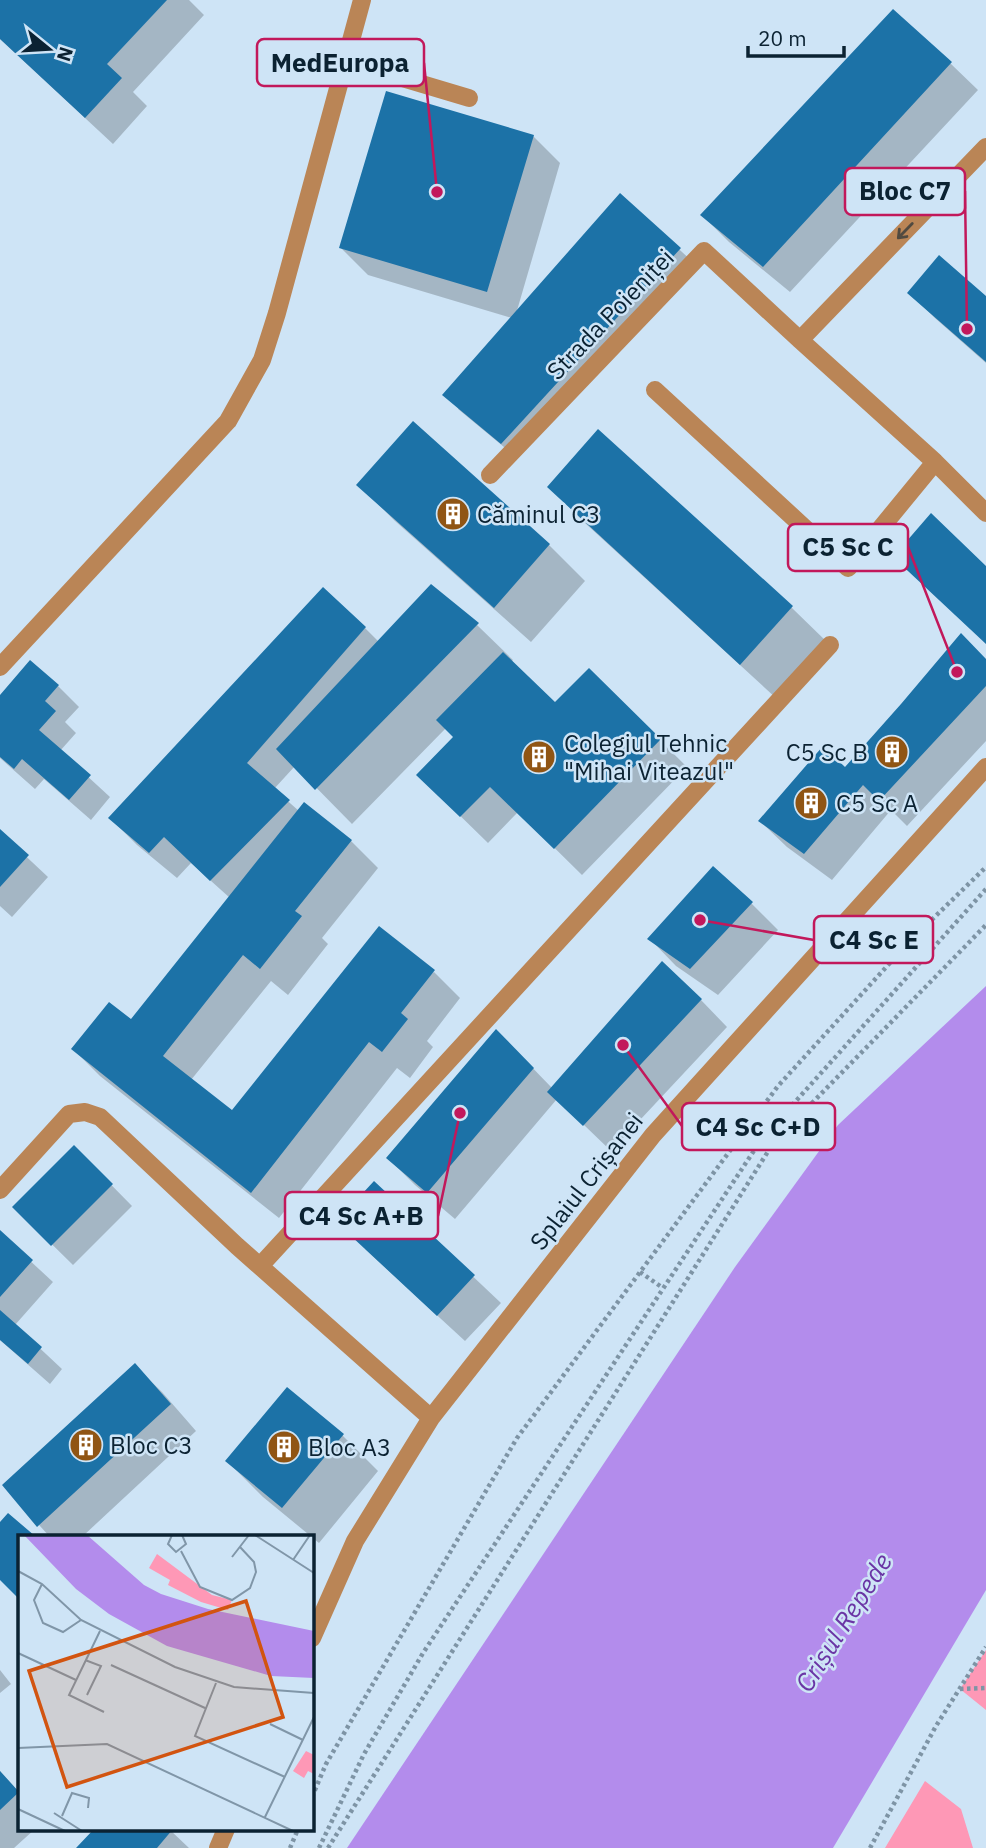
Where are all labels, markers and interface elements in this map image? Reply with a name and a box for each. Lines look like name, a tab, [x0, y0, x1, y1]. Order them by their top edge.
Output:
north arrow	[14, 14, 84, 84]
scale bar	[748, 14, 844, 58]
text: 20 m	[758, 24, 807, 52]
callout: MedEuropa	[257, 39, 424, 86]
text: N	[52, 44, 79, 65]
text: MedEuropa	[271, 45, 410, 79]
callout: Bloc C7	[845, 168, 965, 215]
text: Bloc C7	[859, 173, 951, 207]
one-way arrow	[896, 222, 913, 239]
street label: Strada Poieniței	[539, 242, 681, 386]
building icon: Căminul C3	[434, 495, 472, 533]
place label: Căminul C3	[477, 498, 600, 530]
callout: C5 Sc C	[788, 524, 908, 571]
text: C5 Sc C	[802, 529, 894, 563]
place label: Colegiul Tehnic "Mihai Viteazul"	[564, 727, 734, 787]
building icon: C5 Sc B	[873, 733, 911, 771]
place label: C5 Sc B	[786, 736, 868, 768]
building icon: Colegiul Tehnic "Mihai Viteazul"	[520, 738, 558, 776]
building icon: C5 Sc A	[792, 784, 830, 822]
place label: C5 Sc A	[836, 787, 918, 819]
callout: C4 Sc E	[814, 916, 933, 963]
text: C4 Sc E	[829, 922, 919, 956]
callout: C4 Sc C+D	[682, 1103, 835, 1150]
street label: Splaiul Crișanei	[522, 1106, 650, 1256]
text: C4 Sc C+D	[695, 1109, 821, 1143]
callout: C4 Sc A+B	[285, 1192, 438, 1239]
text: C4 Sc A+B	[298, 1198, 424, 1232]
building icon: Bloc C3	[67, 1426, 105, 1464]
building icon: Bloc A3	[265, 1428, 303, 1466]
place label: Bloc C3	[110, 1429, 193, 1461]
place label: Bloc A3	[308, 1431, 391, 1463]
inset map	[18, 1535, 313, 1830]
water label: Crișul Repede	[787, 1546, 899, 1698]

